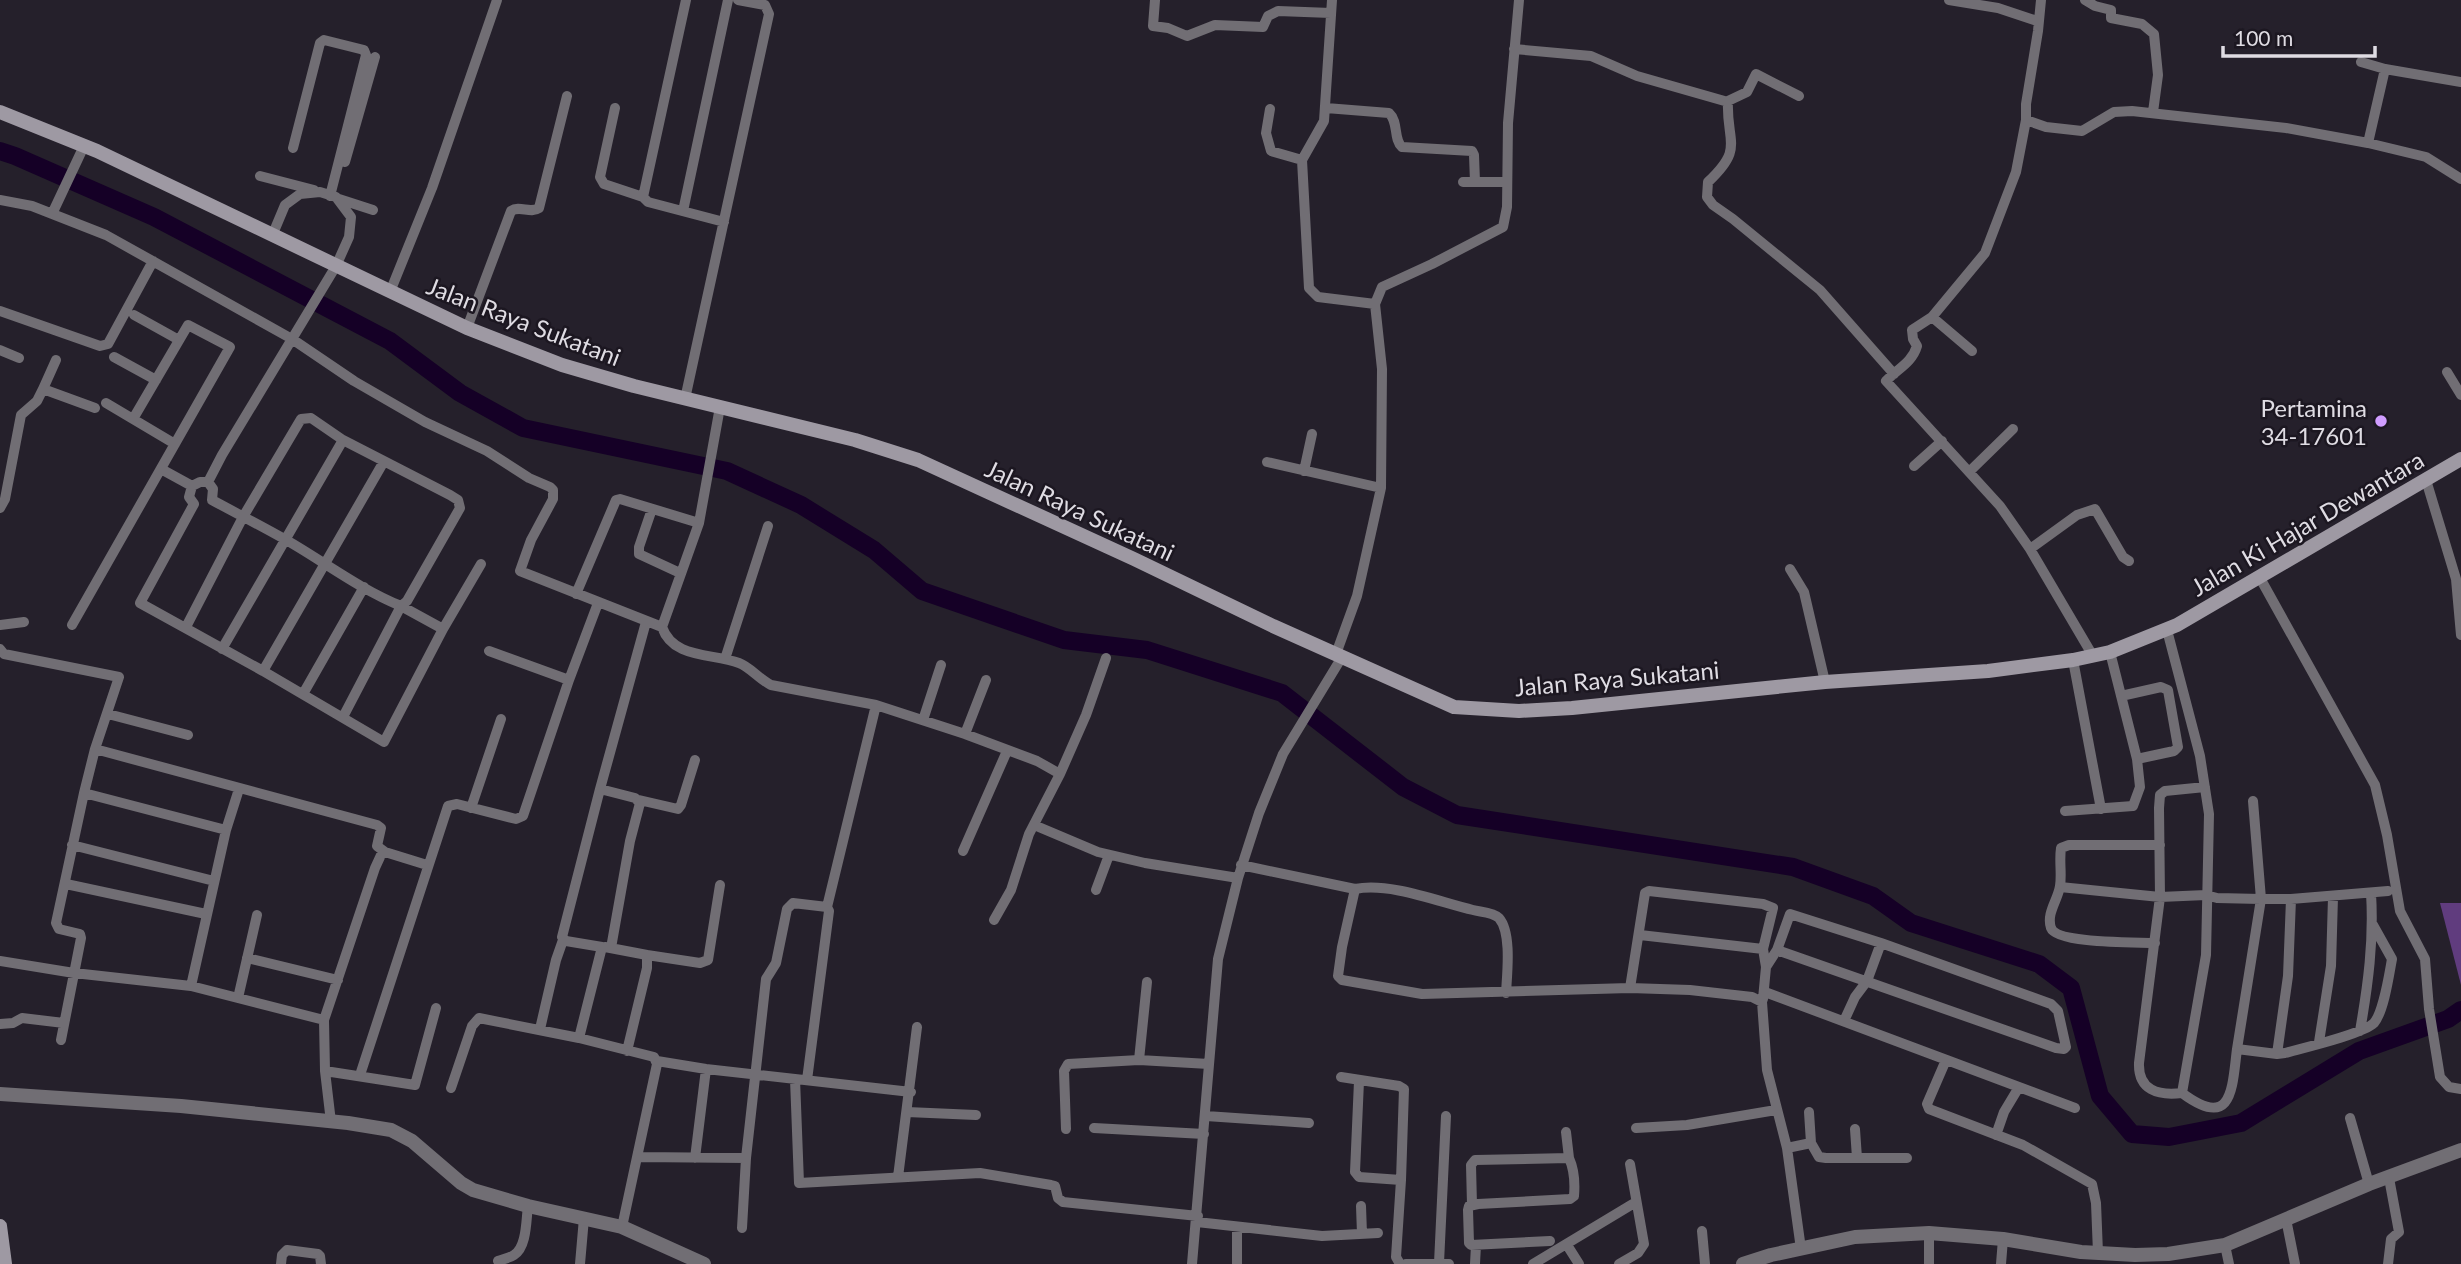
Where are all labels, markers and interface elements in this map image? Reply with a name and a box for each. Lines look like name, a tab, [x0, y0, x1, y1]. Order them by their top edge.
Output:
scale bar	[2223, 14, 2375, 58]
text: 100 m	[2234, 25, 2293, 50]
street label: Jalan Raya Sukatani	[423, 271, 625, 371]
place label: Pertamina 34-17601	[2260, 393, 2367, 450]
marker: Pertamina 34-17601	[2373, 413, 2389, 429]
street label: Jalan Ki Hajar Dewantara	[2185, 444, 2429, 602]
street label: Jalan Raya Sukatani	[981, 453, 1179, 567]
street label: Jalan Raya Sukatani	[1514, 655, 1720, 701]

